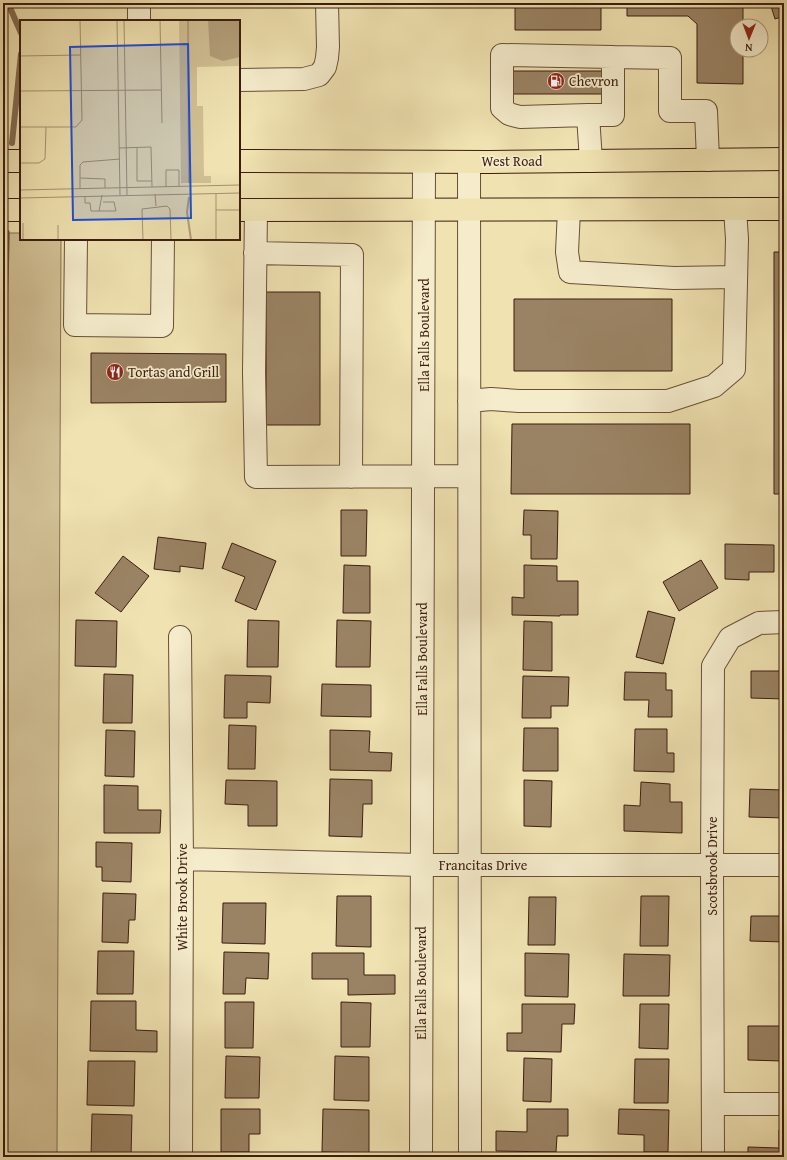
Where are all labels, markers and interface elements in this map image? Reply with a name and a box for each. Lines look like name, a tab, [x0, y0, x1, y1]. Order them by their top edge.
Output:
north arrow	[729, 18, 769, 58]
inset map	[20, 20, 240, 240]
text: N	[744, 40, 753, 56]
fuel station icon: Chevron	[546, 71, 566, 91]
place label: Chevron	[569, 71, 619, 91]
street label: West Road	[482, 151, 543, 171]
street label: Ella Falls Boulevard	[414, 278, 434, 392]
restaurant icon: Tortas and Grill	[105, 362, 125, 382]
place label: Tortas and Grill	[128, 362, 219, 382]
street label: Ella Falls Boulevard	[412, 602, 432, 716]
street label: Scotsbrook Drive	[702, 816, 722, 916]
street label: White Brook Drive	[172, 843, 192, 951]
street label: Francitas Drive	[439, 855, 528, 875]
street label: Ella Falls Boulevard	[411, 926, 431, 1040]

